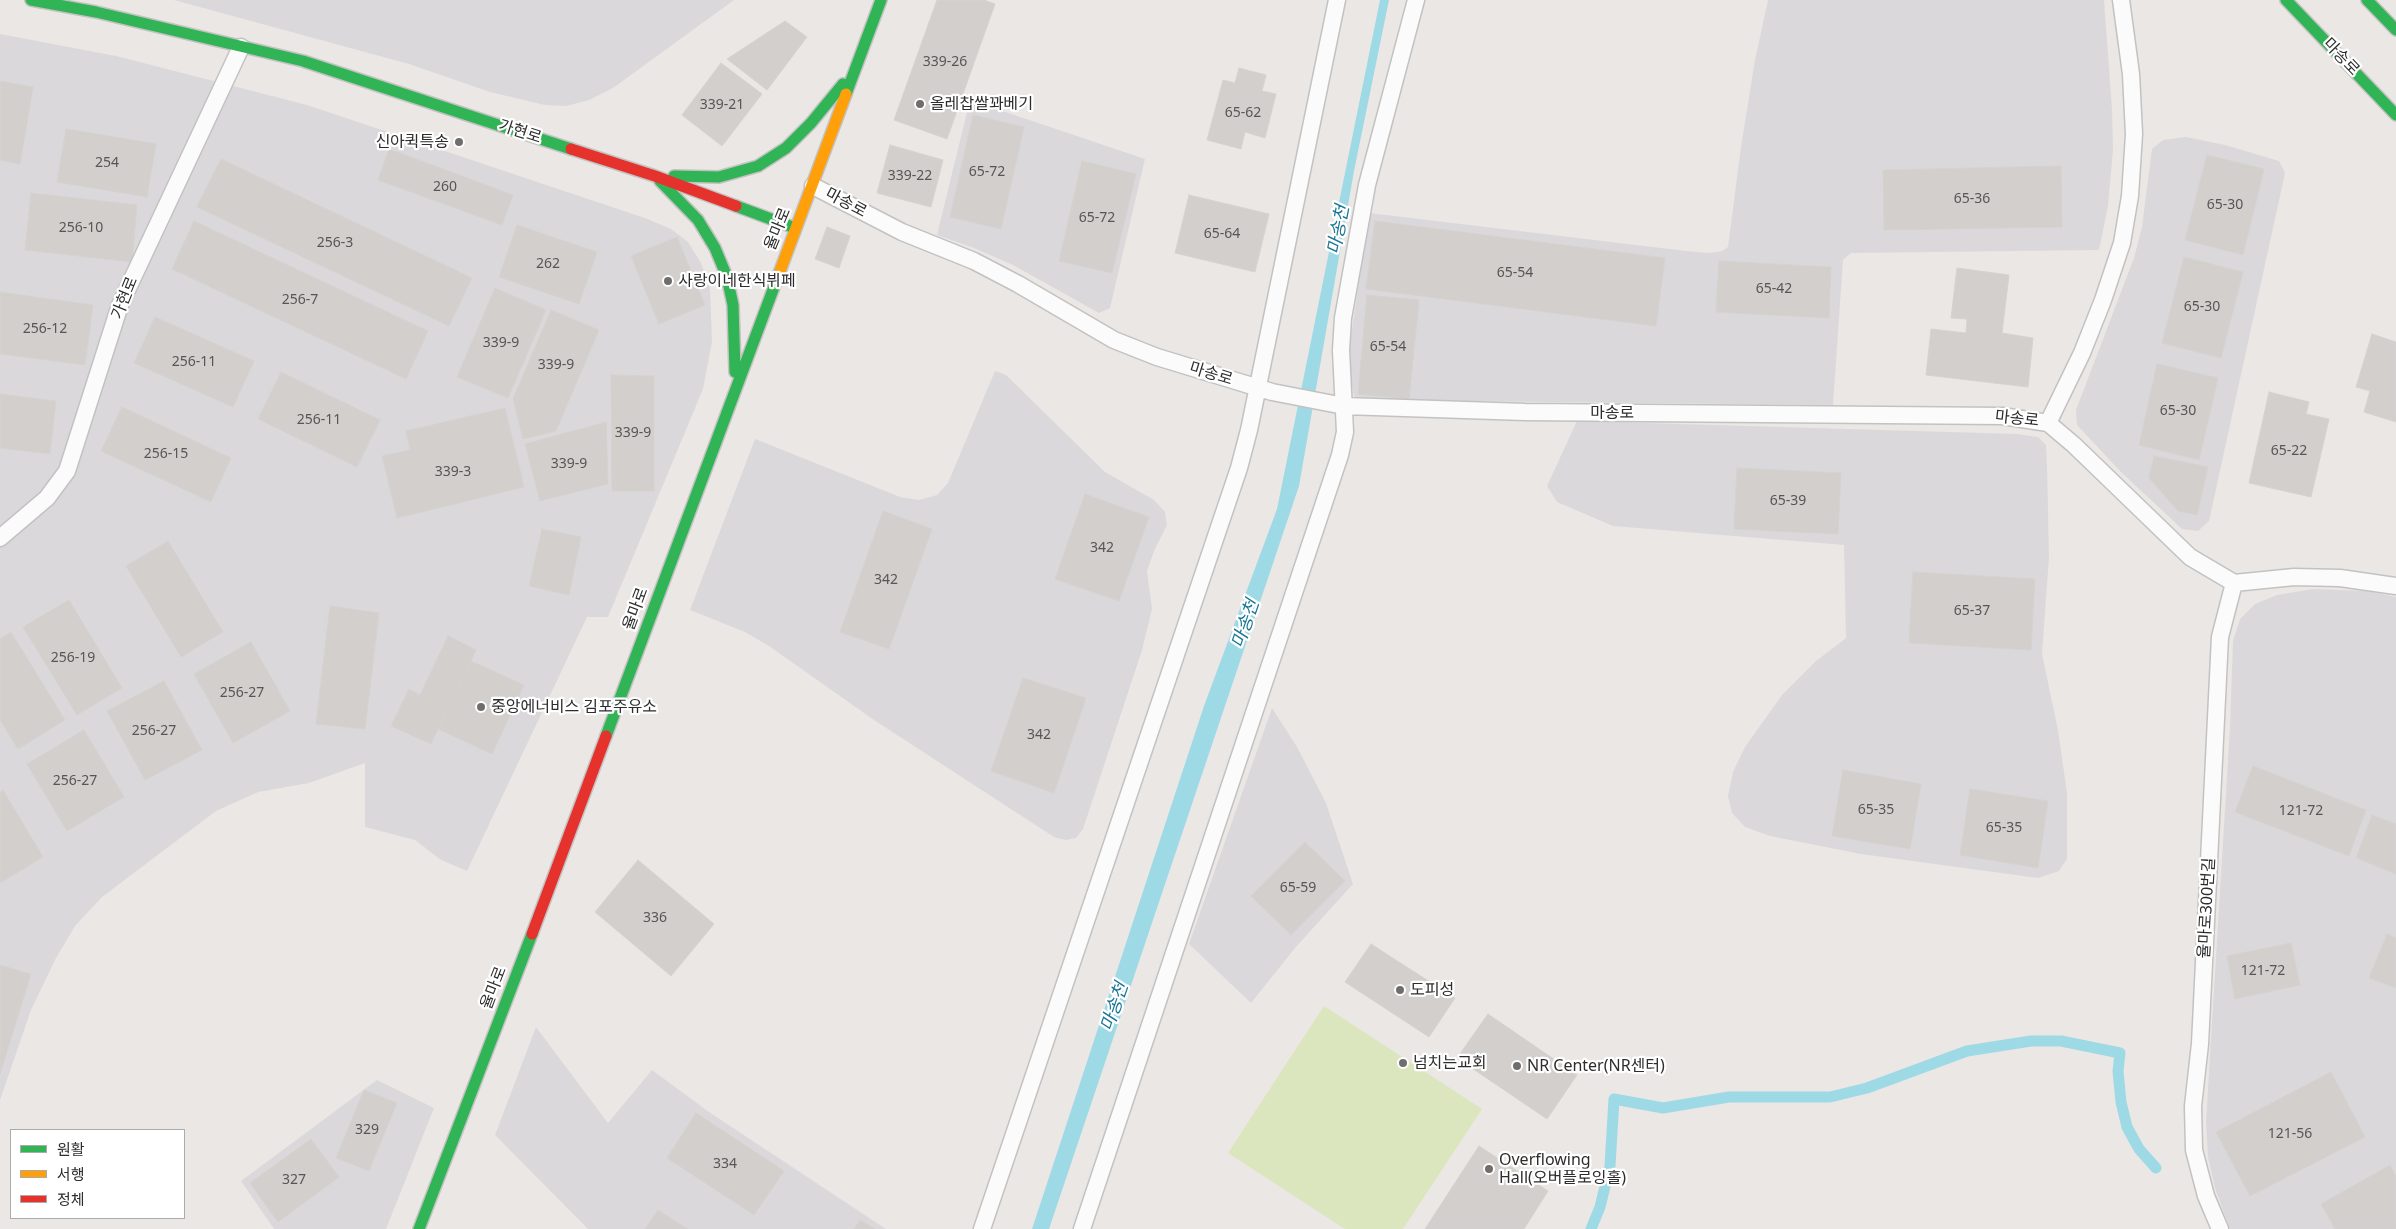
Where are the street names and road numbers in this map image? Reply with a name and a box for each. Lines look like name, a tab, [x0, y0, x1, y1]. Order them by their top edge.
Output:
street label: 마송로	[2319, 34, 2363, 80]
street label: 가현로	[496, 116, 544, 148]
street label: 마송로	[822, 184, 870, 222]
street label: 율마로	[761, 205, 795, 253]
street label: 가현로	[108, 274, 142, 322]
street label: 마송로	[1187, 358, 1235, 390]
street label: 마송로	[1590, 403, 1634, 423]
street label: 마송로	[1994, 407, 2040, 431]
street label: 율마로	[619, 585, 653, 633]
street label: 율마로300번길	[2195, 857, 2219, 959]
street label: 율마로	[477, 964, 511, 1012]

